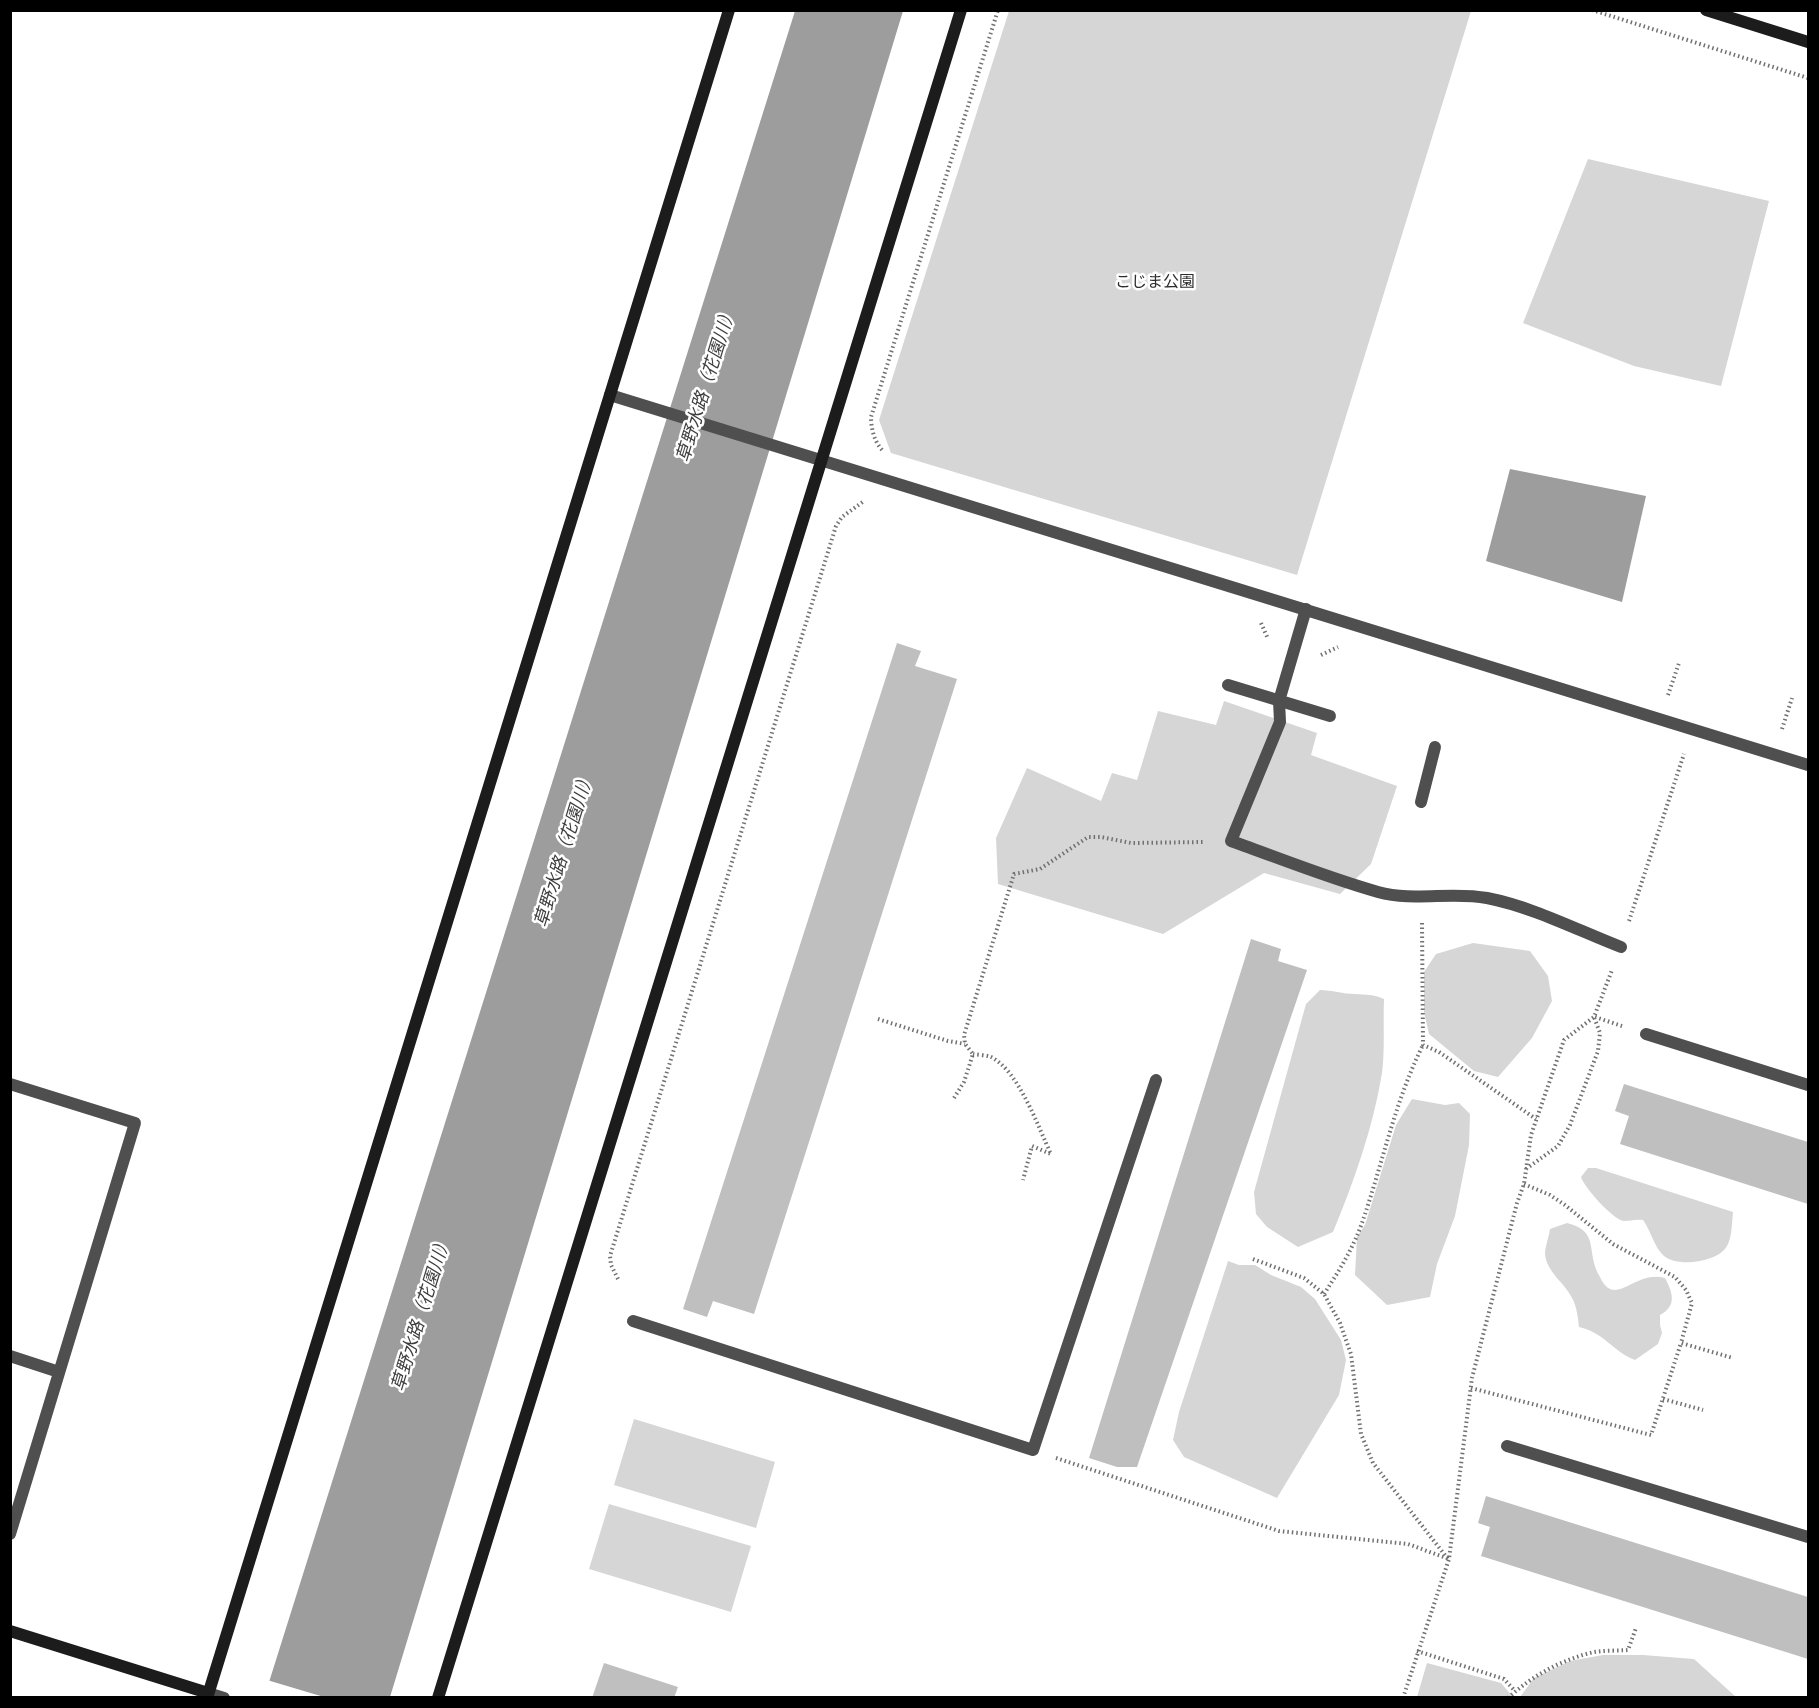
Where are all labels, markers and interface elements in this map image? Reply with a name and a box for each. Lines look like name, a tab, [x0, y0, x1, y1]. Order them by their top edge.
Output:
park label: こじま公園	[1115, 272, 1195, 292]
water label: 草野水路（花園川）	[672, 303, 740, 465]
water label: 草野水路（花園川）	[530, 768, 598, 930]
water label: 草野水路（花園川）	[387, 1232, 455, 1394]

